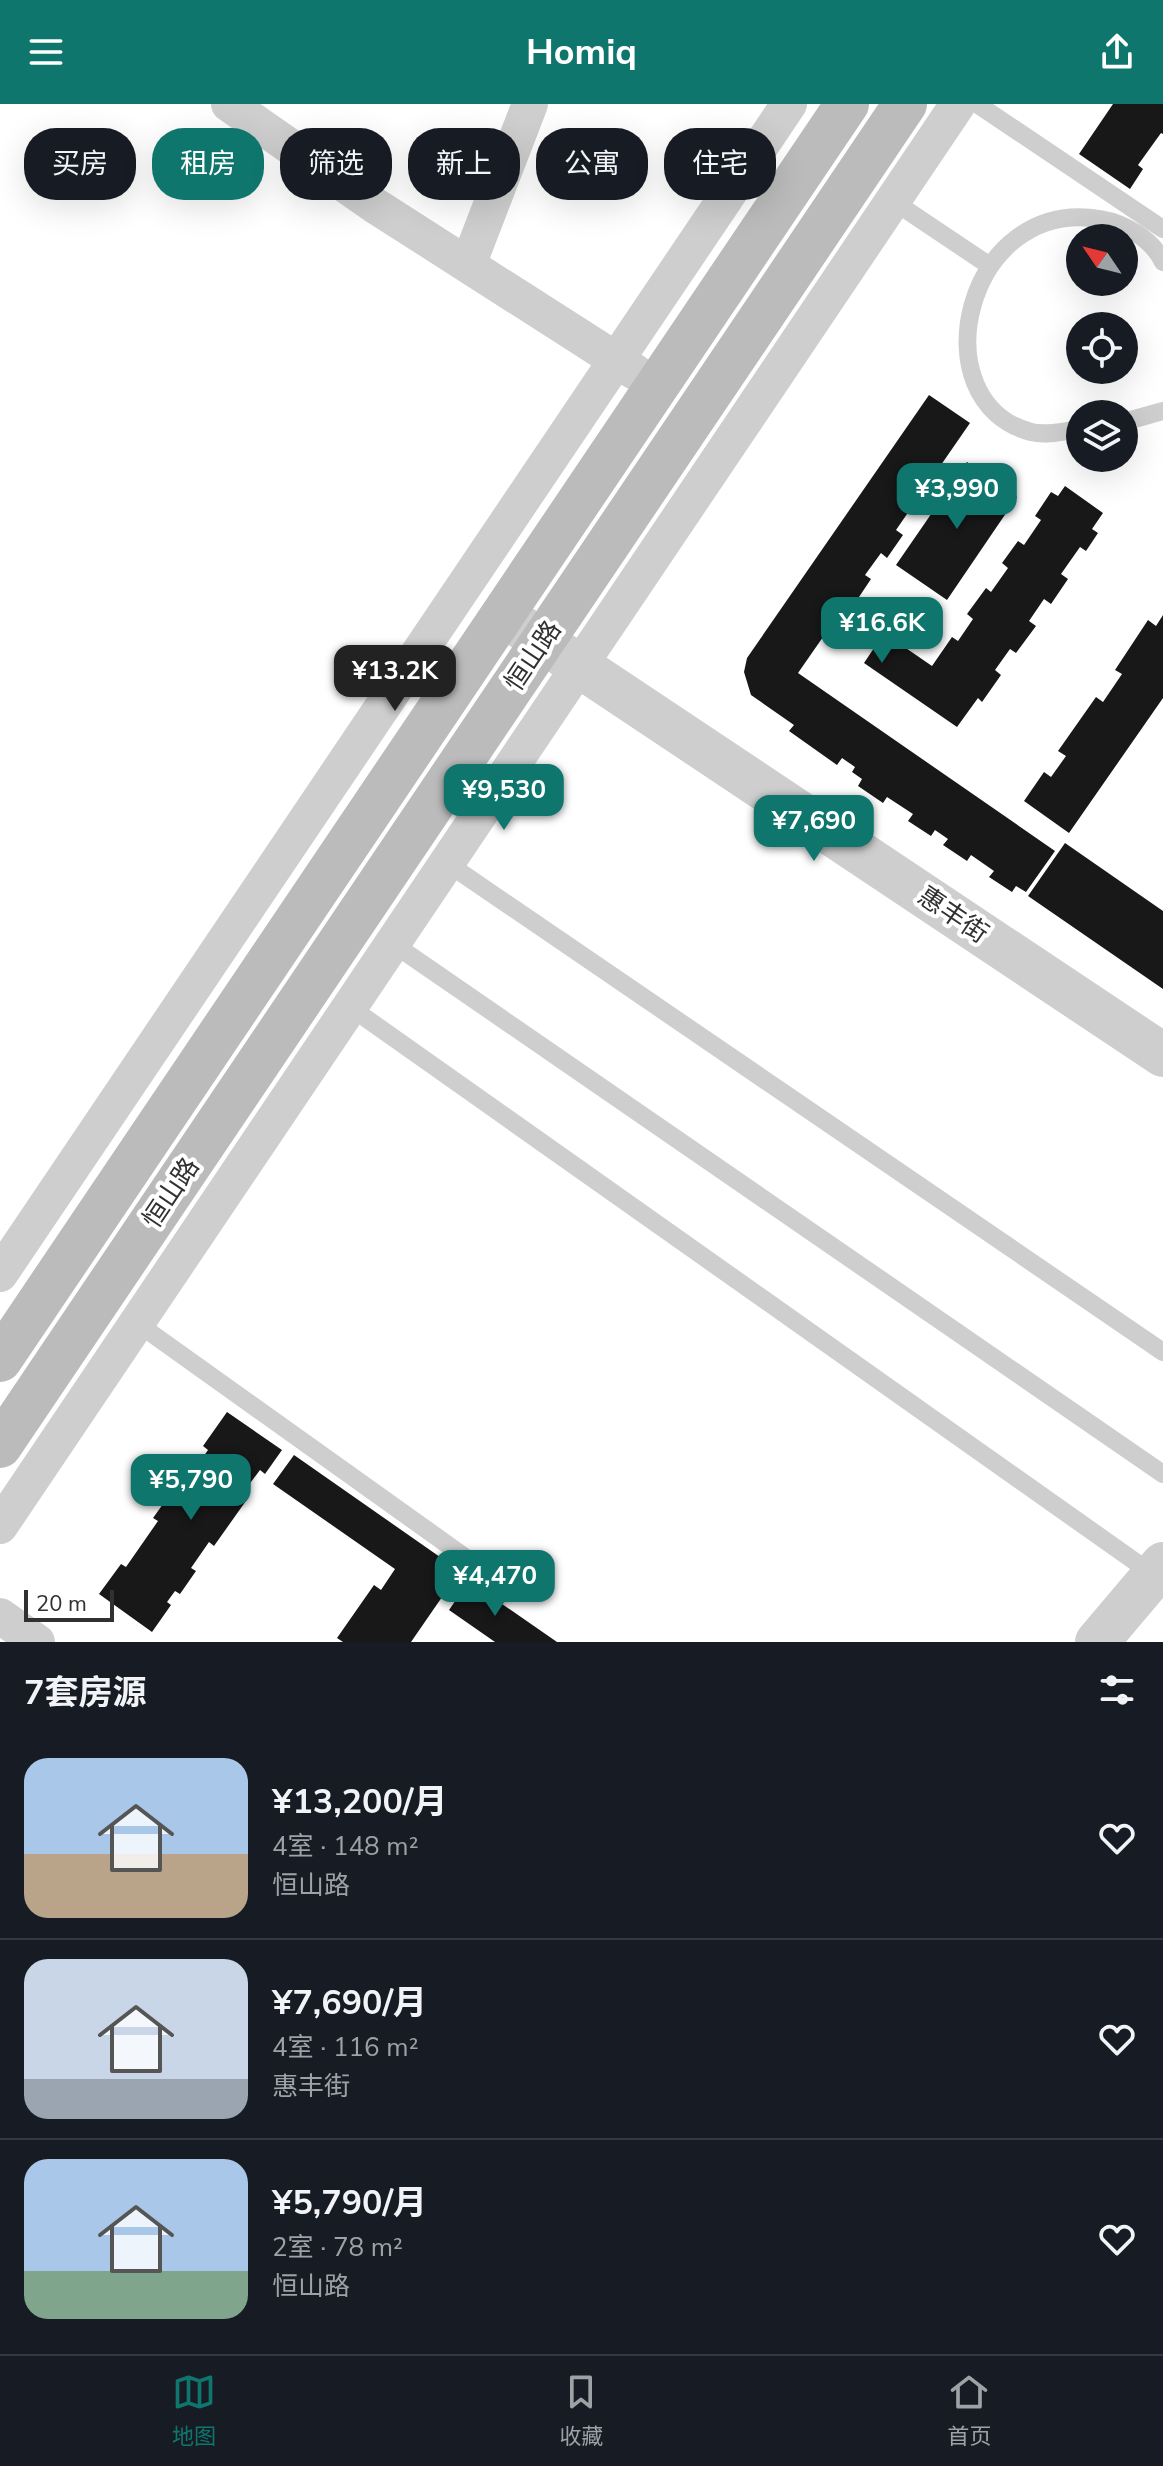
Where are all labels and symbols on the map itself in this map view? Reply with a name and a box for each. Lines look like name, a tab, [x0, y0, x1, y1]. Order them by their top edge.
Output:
north arrow	[1066, 224, 1138, 296]
pin: ¥3,990	[892, 463, 1022, 531]
pin: ¥16.6K	[817, 597, 947, 665]
street label: 恒山路	[497, 614, 569, 698]
pin: ¥13.2K	[330, 645, 460, 713]
pin: ¥9,530	[439, 764, 569, 832]
pin: ¥7,690	[749, 795, 879, 863]
street label: 惠丰街	[911, 879, 995, 951]
street label: 恒山路	[135, 1151, 207, 1235]
pin: ¥5,790	[126, 1454, 256, 1522]
pin: ¥4,470	[430, 1550, 560, 1618]
scale bar	[24, 1586, 114, 1622]

